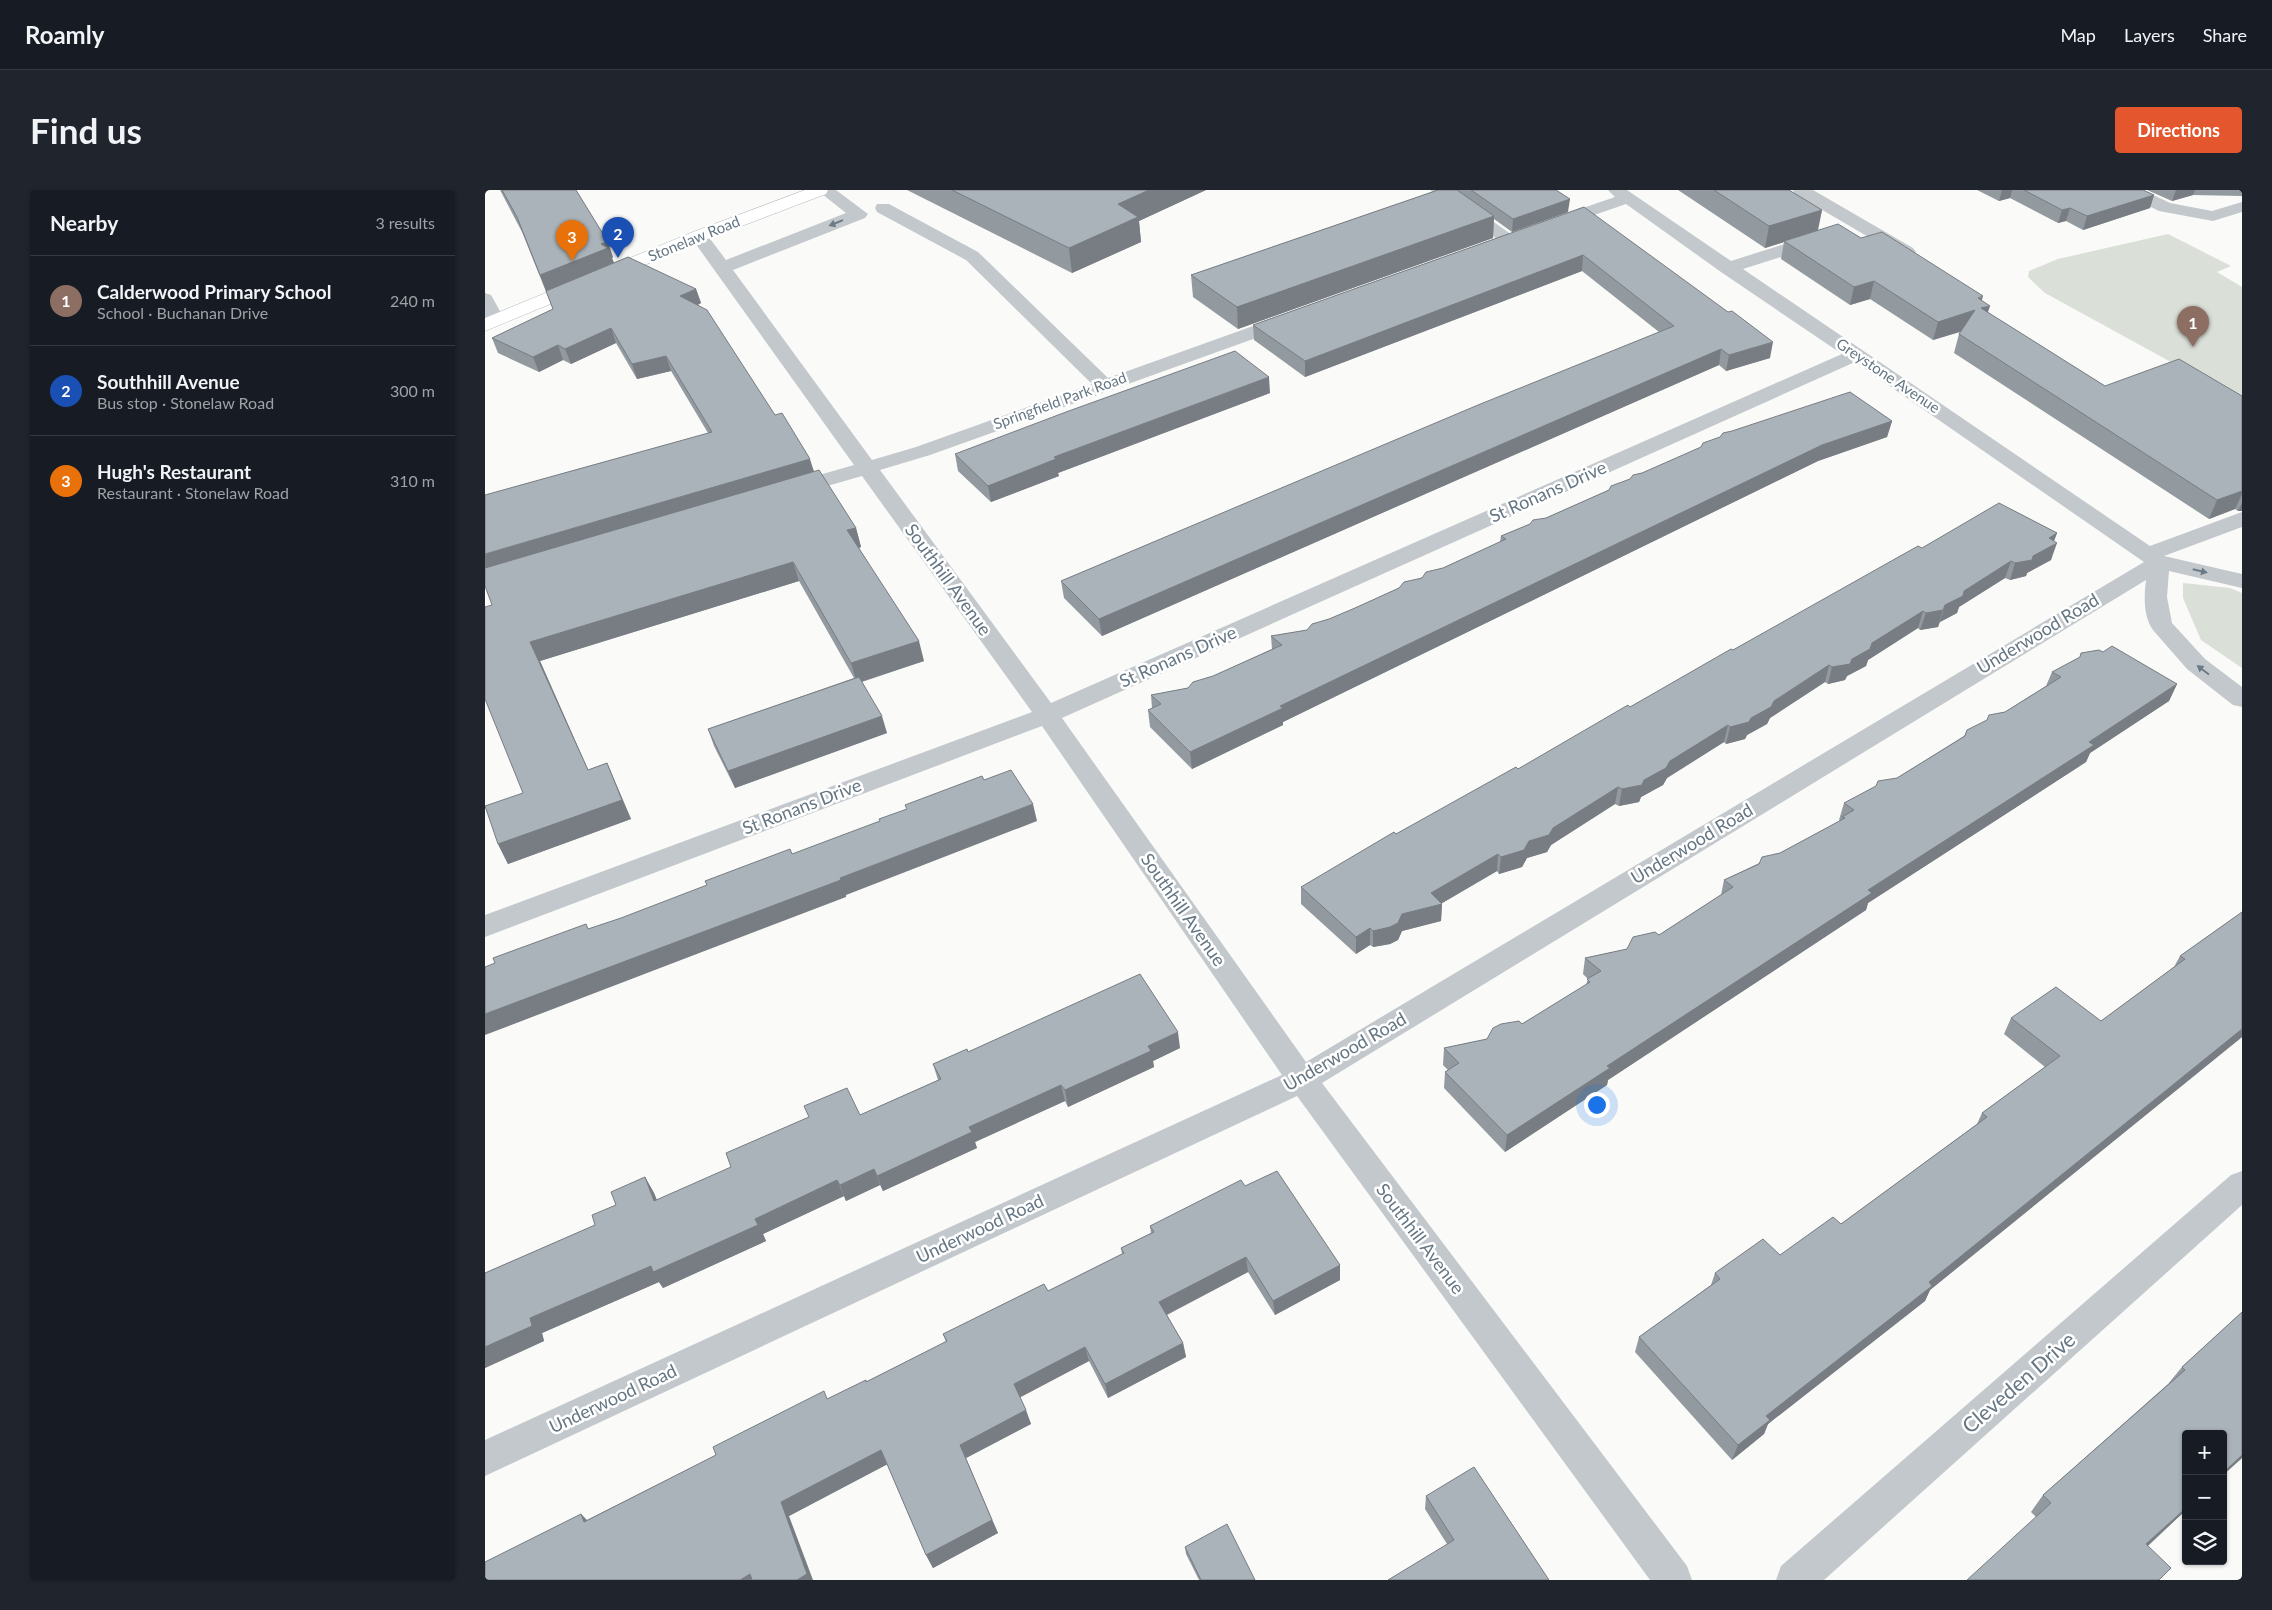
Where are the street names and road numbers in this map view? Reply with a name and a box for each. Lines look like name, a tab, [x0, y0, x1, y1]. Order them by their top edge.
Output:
street label: Stonelaw Road	[645, 211, 742, 265]
street label: Greystone Avenue	[1833, 334, 1944, 416]
street label: Springfield Park Road	[991, 368, 1129, 433]
street label: St Ronans Drive	[1486, 455, 1609, 527]
street label: Southhill Avenue	[901, 519, 997, 640]
street label: Underwood Road	[1973, 588, 2102, 678]
street label: St Ronans Drive	[1116, 620, 1239, 692]
street label: St Ronans Drive	[739, 773, 864, 839]
street label: Underwood Road	[1627, 798, 1756, 888]
street label: Southhill Avenue	[1137, 849, 1231, 970]
street label: Underwood Road	[1279, 1007, 1410, 1095]
street label: Southhill Avenue	[1372, 1179, 1470, 1298]
street label: Underwood Road	[912, 1189, 1047, 1267]
street label: Cleveden Drive	[1956, 1326, 2080, 1438]
street label: Underwood Road	[545, 1359, 680, 1437]

